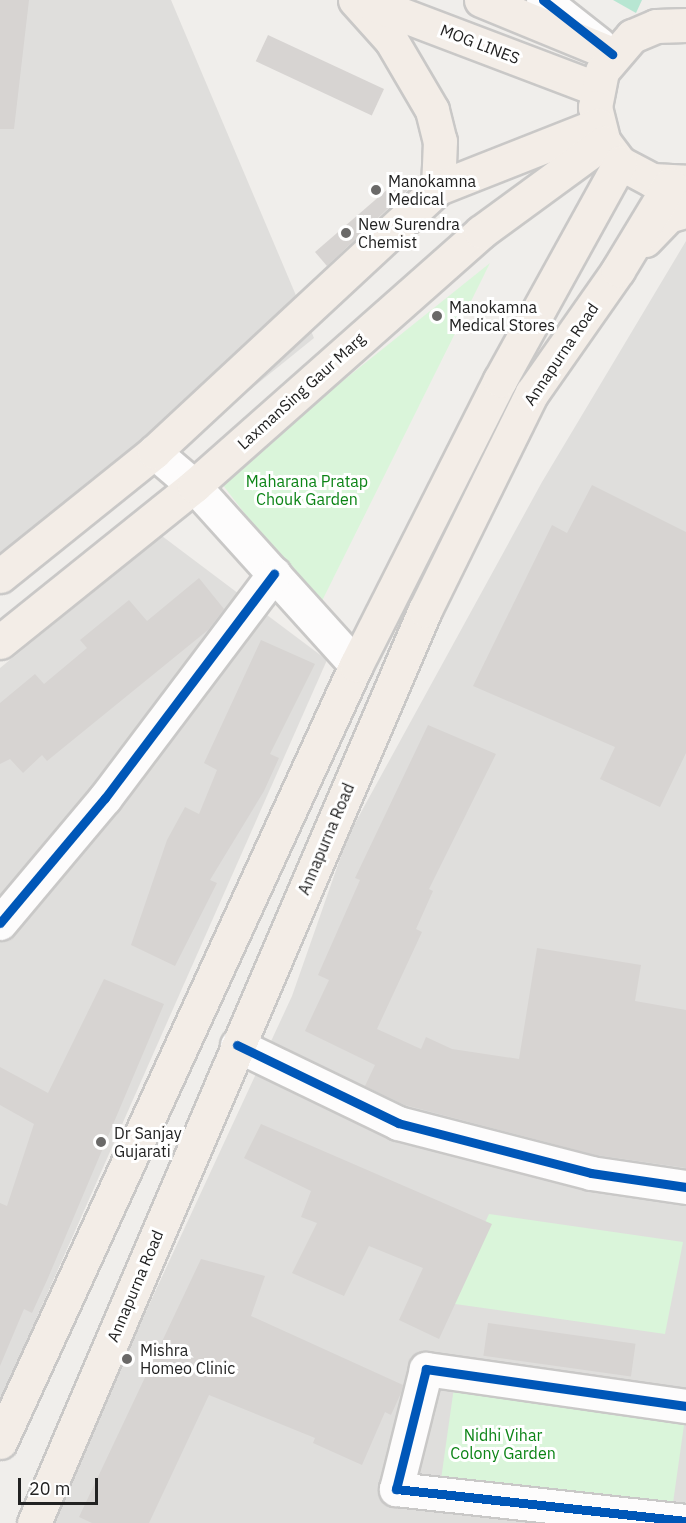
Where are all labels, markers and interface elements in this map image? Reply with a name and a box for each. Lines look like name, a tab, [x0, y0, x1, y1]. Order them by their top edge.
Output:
street label: MOG LINES	[438, 20, 522, 68]
place label: Manokamna Medical	[388, 171, 476, 209]
marker: Manokamna Medical	[369, 183, 383, 197]
place label: New Surendra Chemist	[358, 214, 460, 252]
marker: New Surendra Chemist	[339, 226, 353, 240]
place label: Manokamna Medical Stores	[449, 297, 555, 335]
street label: Annapurna Road	[520, 299, 602, 409]
marker: Manokamna Medical Stores	[430, 309, 444, 323]
street label: LaxmanSing Gaur Marg	[233, 329, 369, 453]
park label: Maharana Pratap Chouk Garden	[246, 471, 368, 509]
street label: Annapurna Road	[294, 780, 358, 898]
place label: Dr Sanjay Gujarati	[114, 1123, 182, 1161]
marker: Dr Sanjay Gujarati	[92, 1133, 110, 1151]
street label: Annapurna Road	[103, 1227, 167, 1345]
place label: Mishra Homeo Clinic	[140, 1340, 235, 1378]
marker: Mishra Homeo Clinic	[118, 1350, 136, 1368]
park label: Nidhi Vihar Colony Garden	[450, 1425, 556, 1463]
scale bar	[21, 1466, 100, 1504]
text: 20 m	[29, 1477, 71, 1500]

